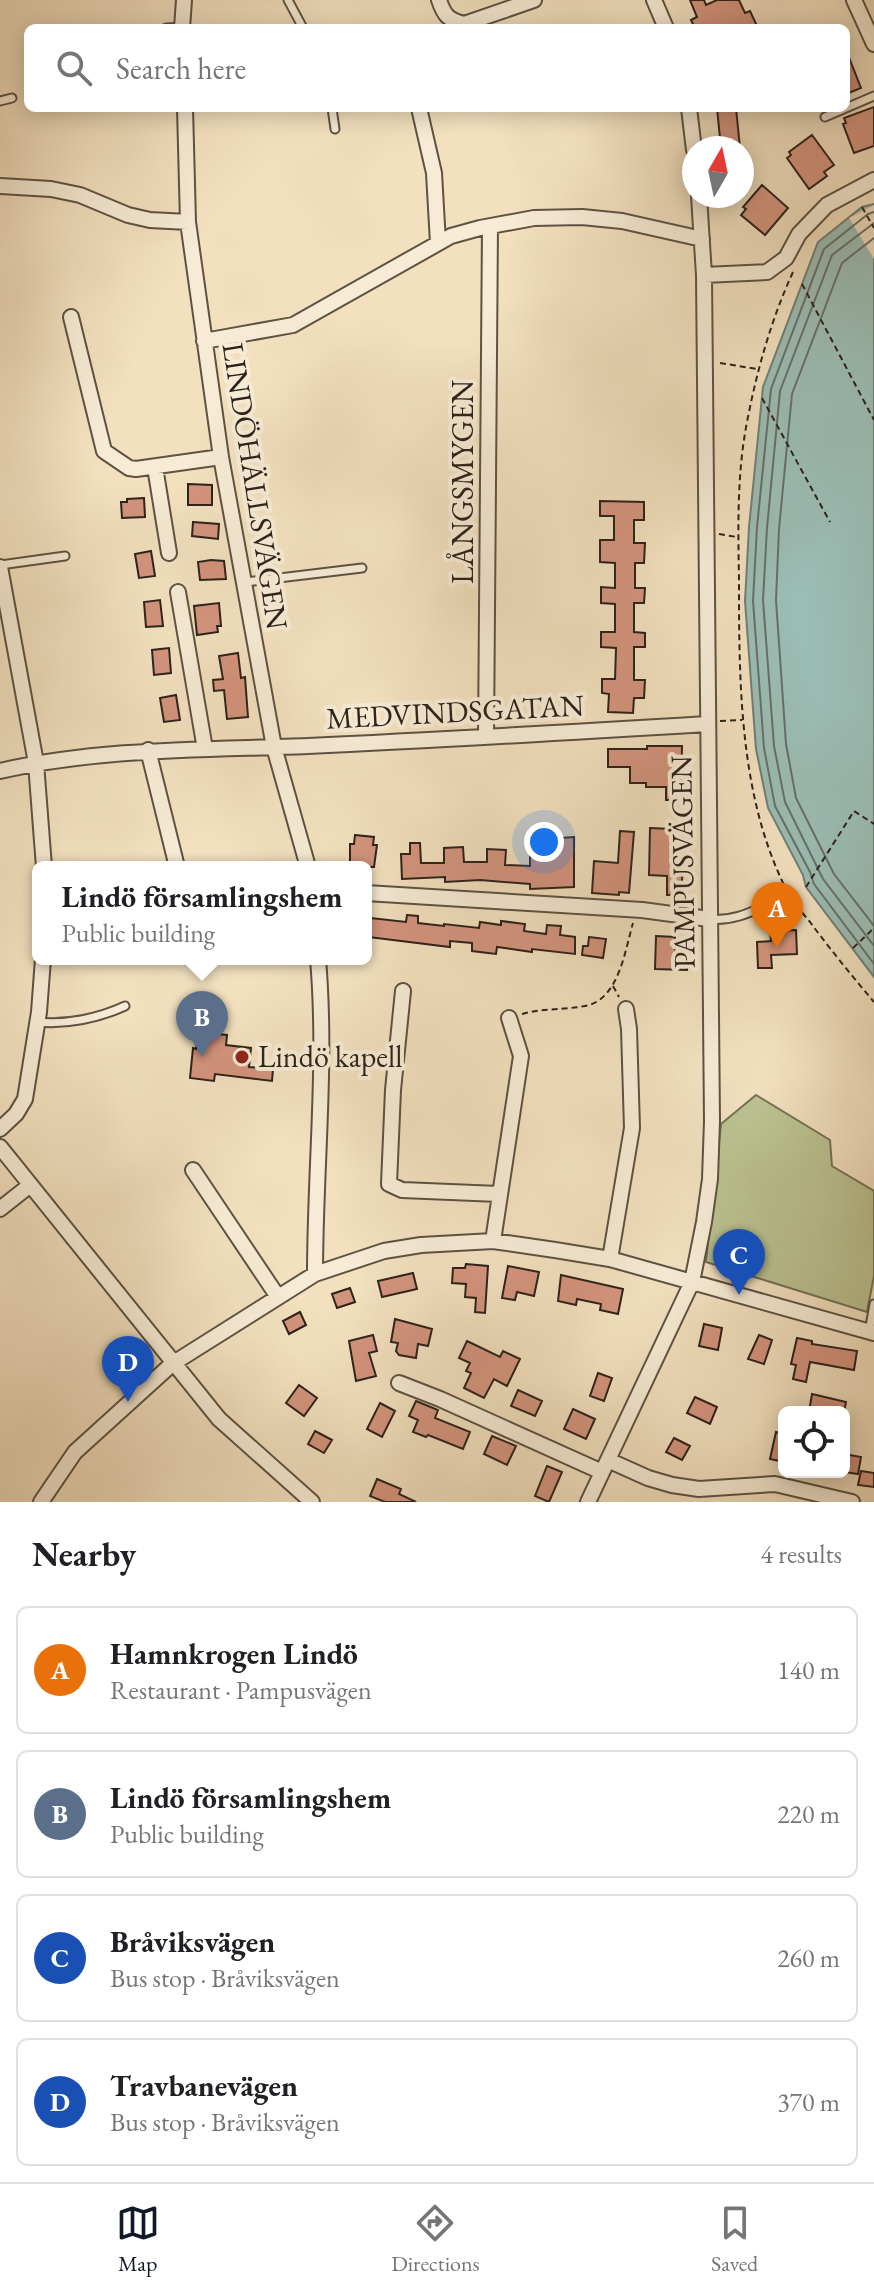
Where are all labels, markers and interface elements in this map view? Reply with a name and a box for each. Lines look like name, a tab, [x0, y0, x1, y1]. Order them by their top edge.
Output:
search box	[24, 24, 850, 112]
icon: search	[52, 46, 96, 90]
text: Search here	[116, 49, 246, 88]
north arrow	[682, 136, 754, 208]
street label: LINDÖHÄLLSVÄGEN	[214, 340, 297, 632]
street label: LÅNGSMYGEN	[443, 380, 482, 584]
street label: MEDVINDSGATAN	[325, 685, 585, 738]
street label: PAMPUSVÄGEN	[661, 755, 704, 969]
your location	[524, 822, 564, 862]
popup	[32, 861, 372, 965]
text: Lindö församlingshem	[61, 877, 343, 916]
pin: A	[751, 882, 803, 948]
text: Public building	[61, 916, 215, 950]
pin: B	[176, 991, 228, 1057]
place label: Lindö kapell	[258, 1037, 402, 1076]
marker: Lindö kapell	[233, 1048, 251, 1066]
pin: C	[713, 1229, 765, 1295]
pin: D	[102, 1336, 154, 1402]
map controls	[778, 1406, 850, 1478]
button: locate	[778, 1406, 850, 1478]
text: Nearby	[32, 1532, 136, 1576]
text: 4 results	[761, 1537, 842, 1571]
text: Hamnkrogen Lindö	[110, 1634, 358, 1673]
text: A	[51, 1653, 69, 1687]
text: 140 m	[777, 1653, 840, 1687]
text: Restaurant · Pampusvägen	[110, 1673, 372, 1707]
text: Lindö församlingshem	[110, 1778, 391, 1817]
text: B	[52, 1797, 68, 1831]
text: 220 m	[777, 1797, 840, 1831]
text: Public building	[110, 1817, 264, 1851]
text: Bråviksvägen	[110, 1922, 275, 1961]
text: C	[51, 1941, 69, 1975]
text: 260 m	[777, 1941, 840, 1975]
text: Bus stop · Bråviksvägen	[110, 1961, 340, 1995]
text: Travbanevägen	[110, 2066, 298, 2105]
text: D	[50, 2085, 70, 2119]
text: 370 m	[777, 2085, 840, 2119]
text: Bus stop · Bråviksvägen	[110, 2105, 340, 2139]
tab: Map	[116, 2201, 160, 2278]
tab: Directions	[391, 2201, 480, 2278]
tab: Saved	[711, 2201, 758, 2278]

